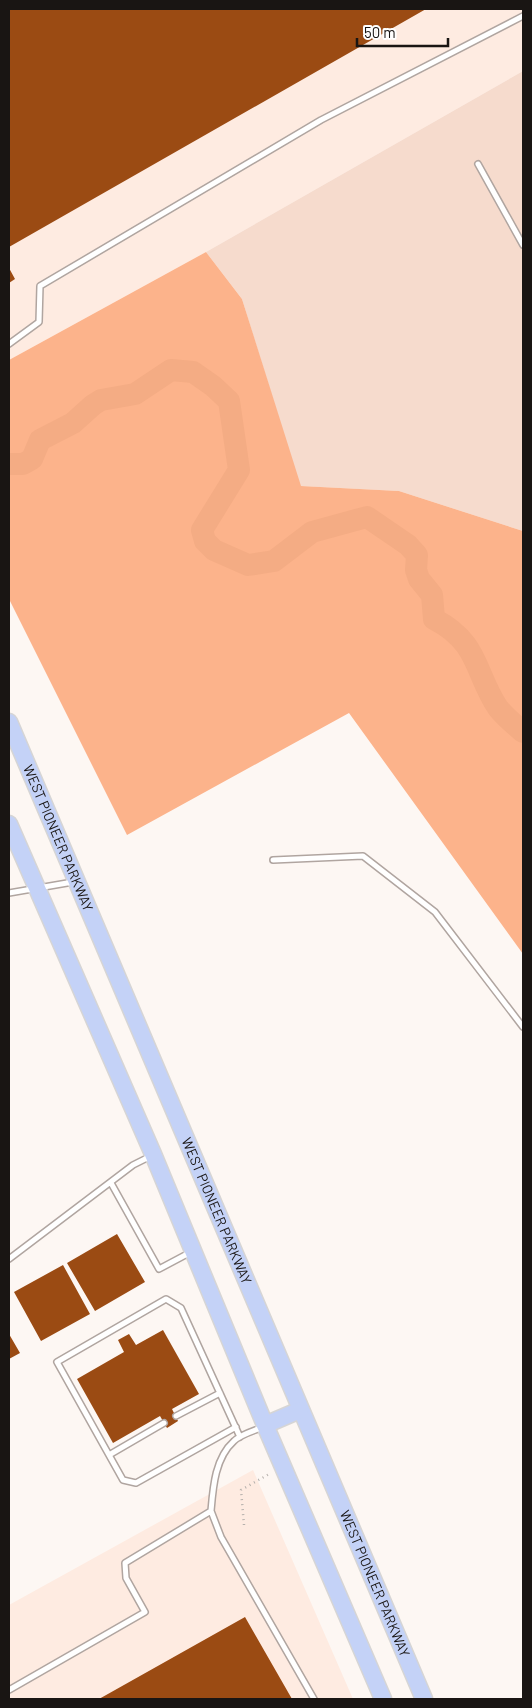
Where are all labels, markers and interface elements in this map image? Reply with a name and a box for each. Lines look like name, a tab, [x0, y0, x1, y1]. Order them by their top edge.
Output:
scale bar	[357, 15, 448, 47]
text: 50 m	[364, 23, 396, 41]
street label: WEST PIONEER PARKWAY	[20, 762, 97, 914]
street label: WEST PIONEER PARKWAY	[178, 1135, 256, 1286]
street label: WEST PIONEER PARKWAY	[337, 1507, 414, 1659]

